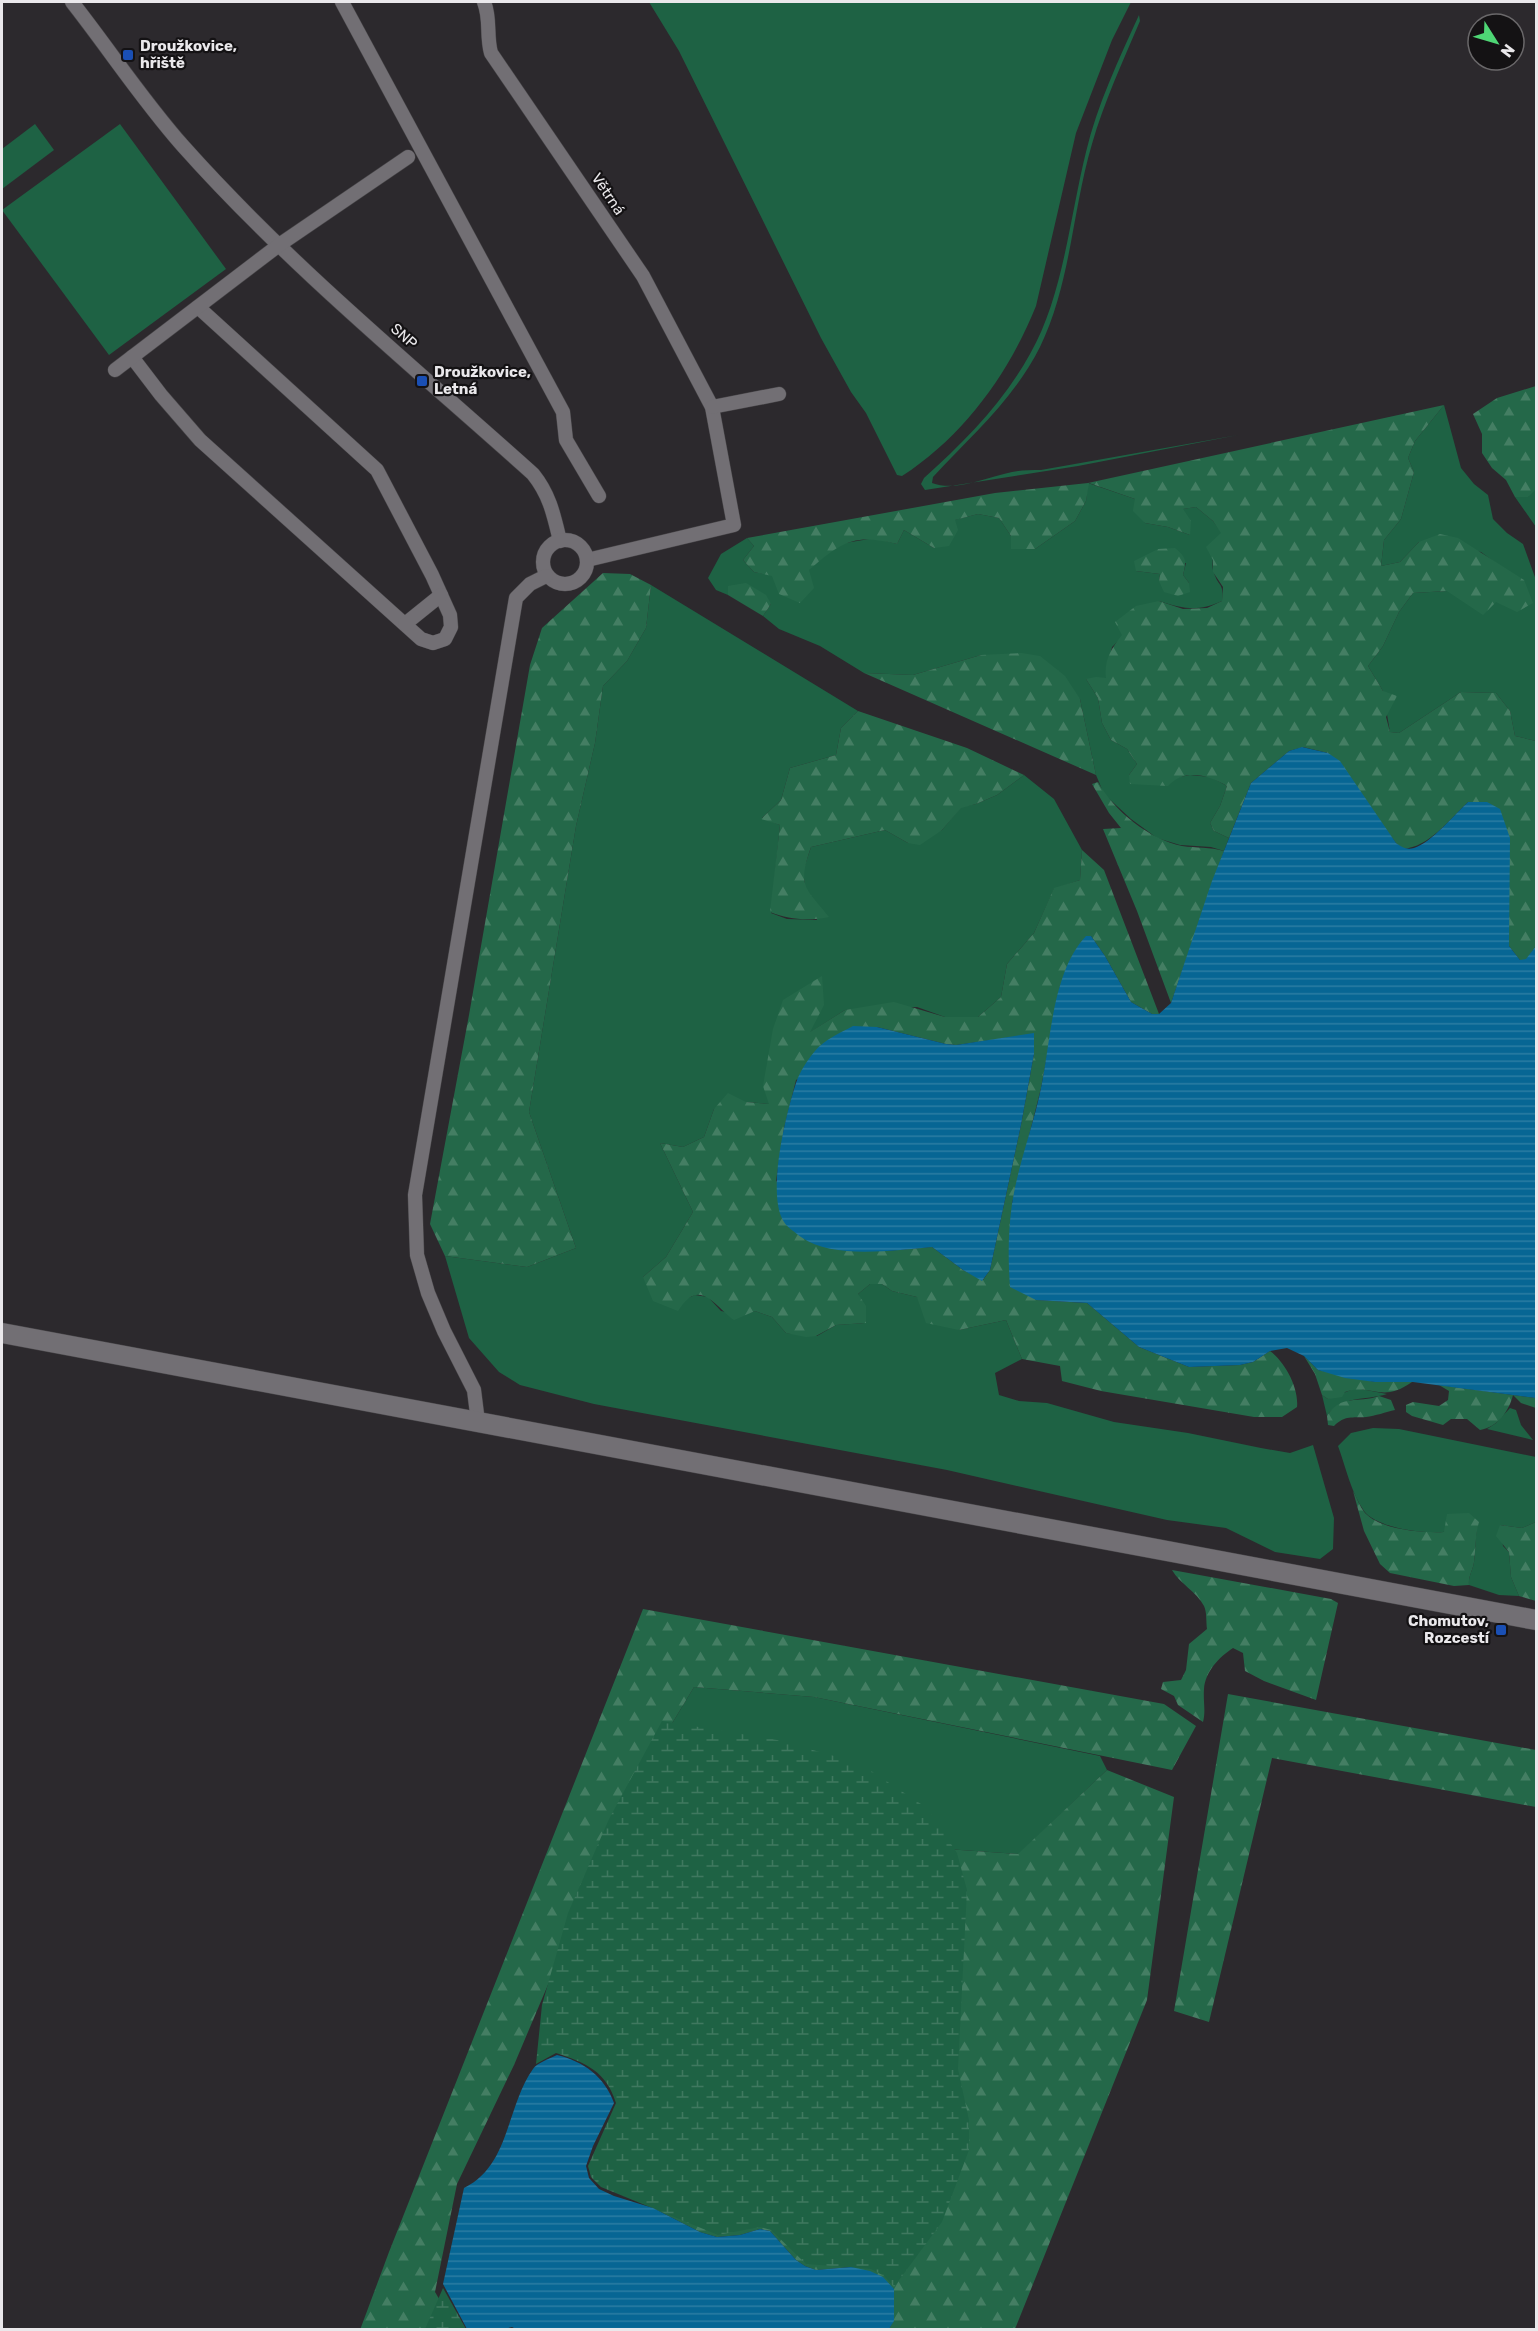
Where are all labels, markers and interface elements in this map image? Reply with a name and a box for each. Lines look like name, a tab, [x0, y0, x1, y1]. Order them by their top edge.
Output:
north arrow	[1466, 12, 1526, 72]
place label: Droužkovice, hřiště	[140, 37, 237, 72]
text: N	[1497, 40, 1519, 61]
marker: Droužkovice, hřiště	[121, 48, 135, 62]
street label: Větrná	[588, 170, 628, 218]
street label: SNP	[387, 319, 421, 353]
place label: Droužkovice, Letná	[434, 363, 531, 398]
marker: Droužkovice, Letná	[415, 374, 429, 388]
place label: Chomutov, Rozcestí	[1408, 1612, 1491, 1647]
marker: Chomutov, Rozcestí	[1494, 1623, 1508, 1637]

